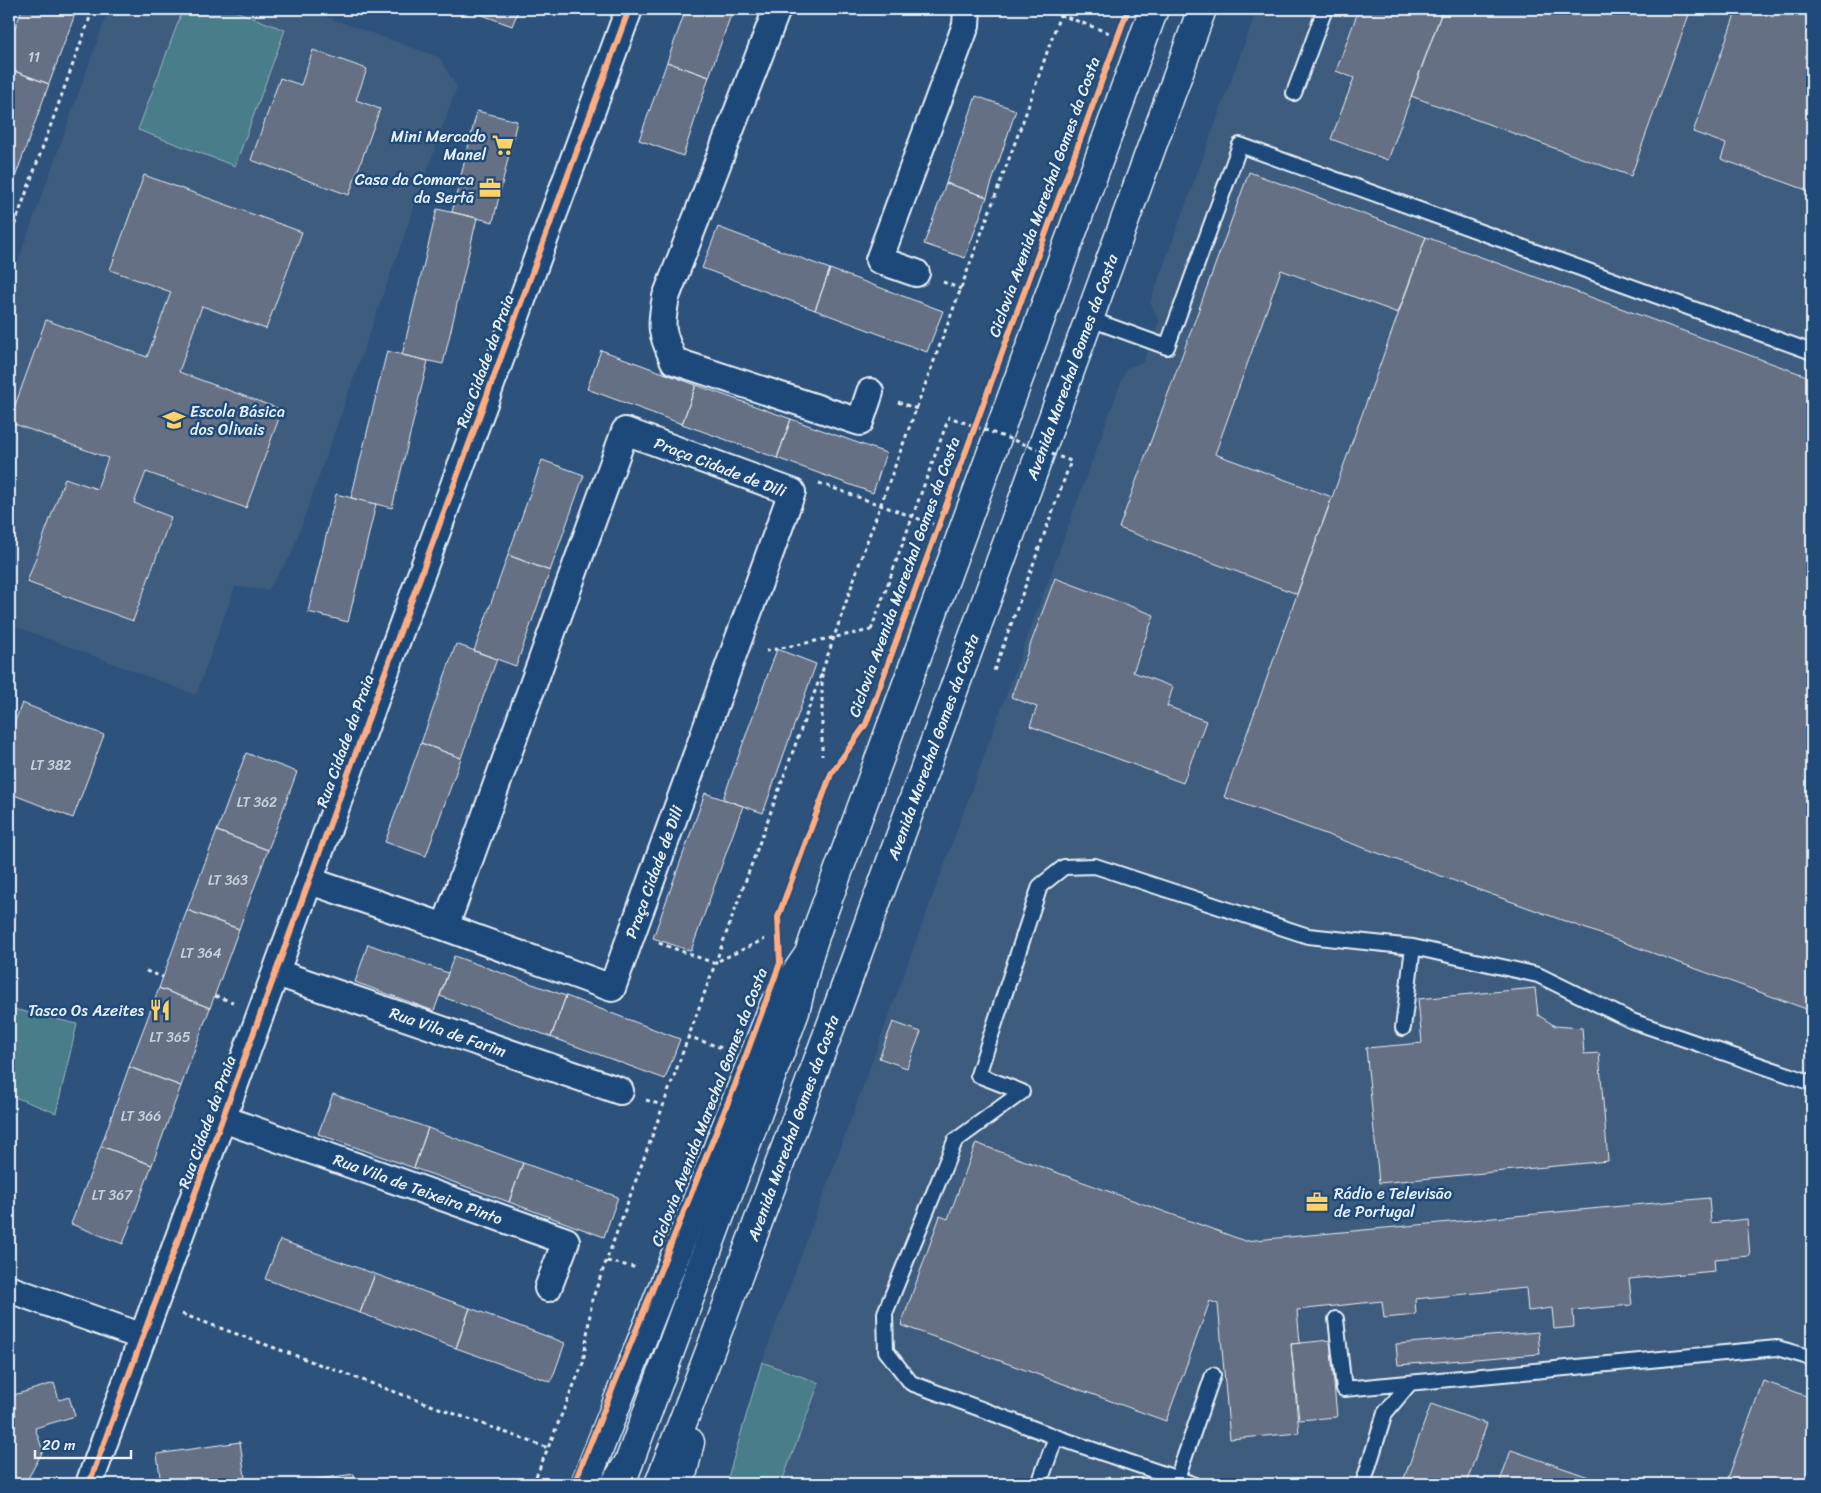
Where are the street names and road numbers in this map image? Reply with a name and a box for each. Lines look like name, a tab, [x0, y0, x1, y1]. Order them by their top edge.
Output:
street label: Ciclovia Avenida Marechal Gomes da Costa	[980, 53, 1108, 341]
street label: Avenida Marechal Gomes da Costa	[1017, 249, 1127, 485]
street label: Rua Cidade da Praia	[448, 290, 522, 432]
street label: Praça Cidade de Dili	[650, 428, 791, 506]
street label: Ciclovia Avenida Marechal Gomes da Costa	[840, 433, 968, 721]
street label: Avenida Marechal Gomes da Costa	[878, 629, 988, 865]
street label: Rua Cidade da Praia	[308, 670, 382, 812]
street label: Praça Cidade de Dili	[617, 801, 692, 942]
street label: Ciclovia Avenida Marechal Gomes da Costa	[642, 963, 776, 1251]
street label: Rua Vila de Farim	[386, 998, 510, 1066]
street label: Avenida Marechal Gomes da Costa	[738, 1010, 848, 1246]
street label: Rua Cidade da Praia	[170, 1051, 244, 1193]
street label: Rua Vila de Teixeira Pinto	[329, 1145, 507, 1233]

